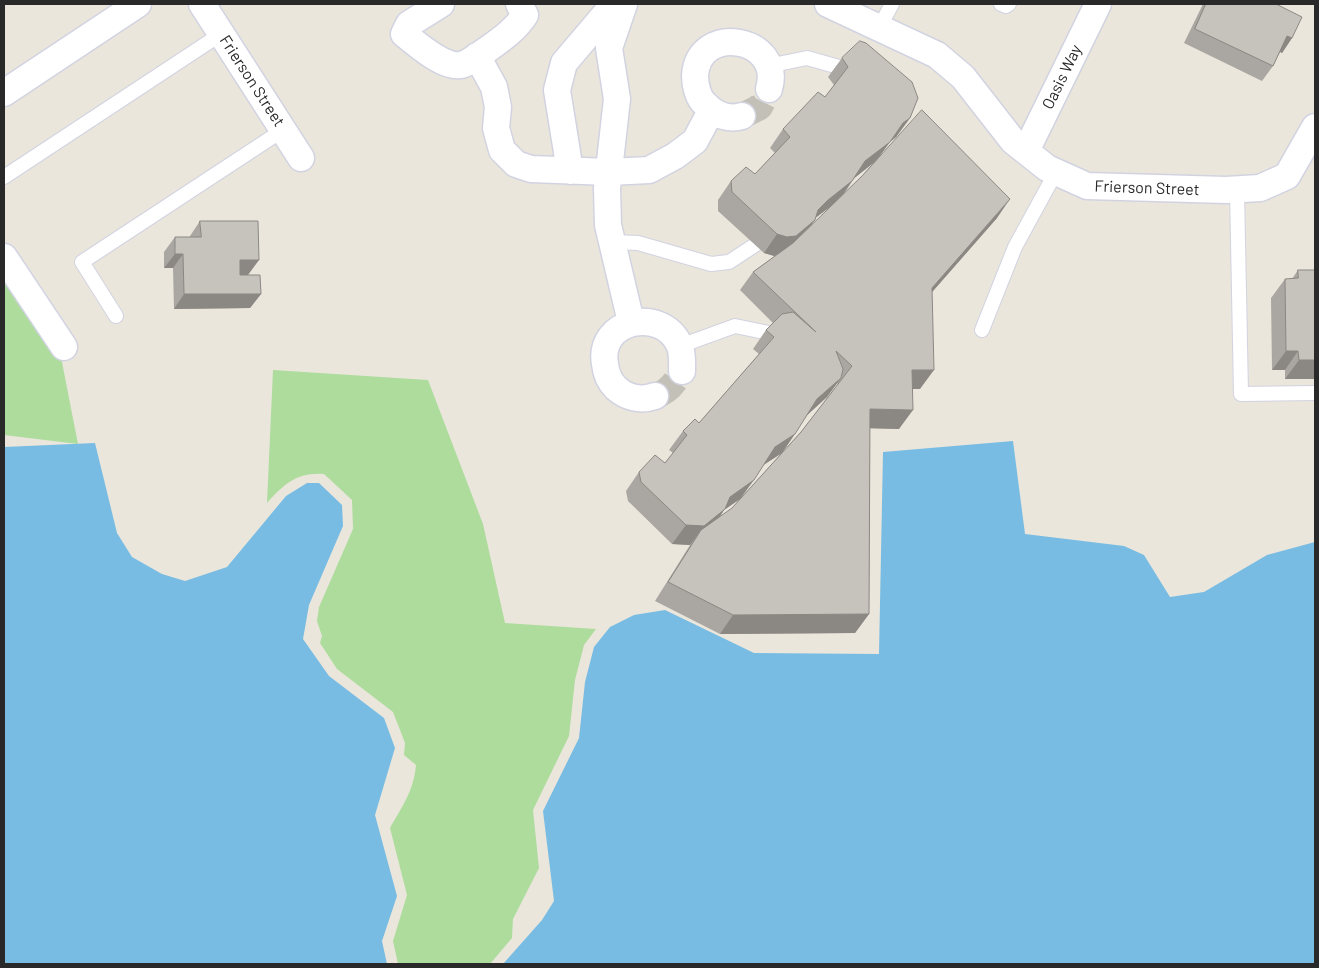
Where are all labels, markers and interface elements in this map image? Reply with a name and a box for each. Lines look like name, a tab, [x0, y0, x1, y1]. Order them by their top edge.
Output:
street label: Frierson Street	[215, 32, 289, 130]
street label: Oasis Way	[1038, 42, 1086, 112]
street label: Frierson Street	[1094, 177, 1200, 199]

